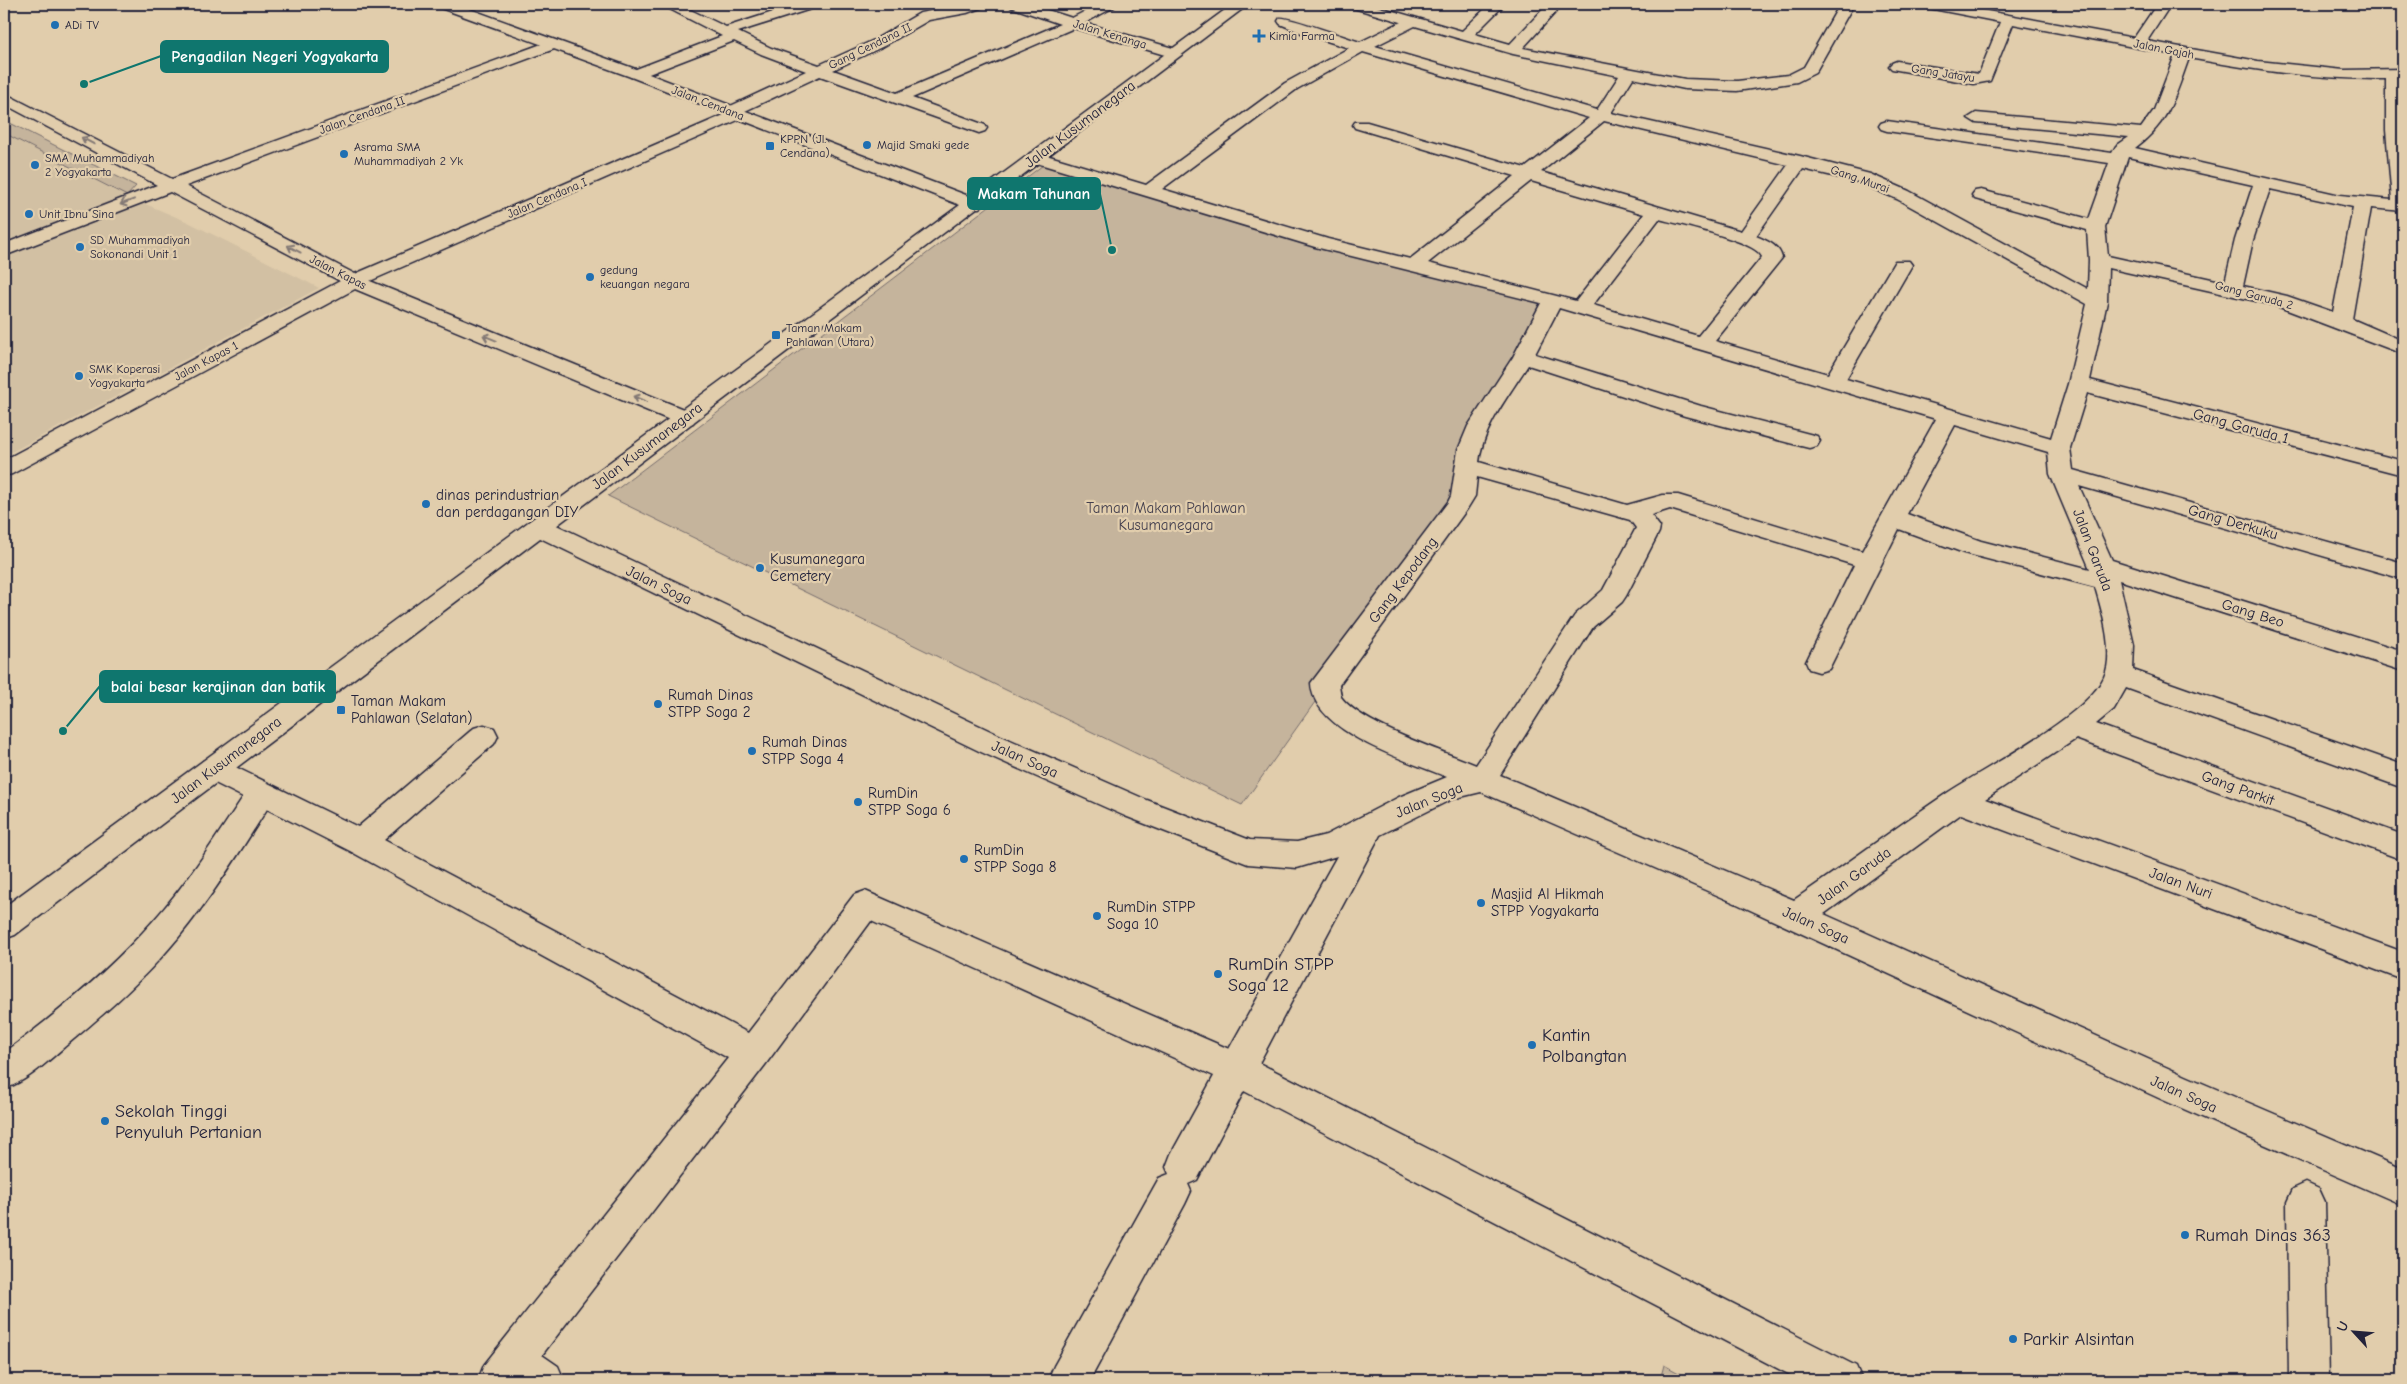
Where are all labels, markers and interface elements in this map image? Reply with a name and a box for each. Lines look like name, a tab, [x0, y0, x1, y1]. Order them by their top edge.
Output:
street label: Jalan Kenanga	[1072, 16, 1148, 52]
place label: ADi TV	[65, 18, 100, 32]
marker: ADi TV	[49, 19, 61, 31]
street label: Gang Cendana II	[826, 20, 914, 72]
place label: Kimia Farma	[1269, 29, 1335, 43]
marker: Kimia Farma	[1253, 30, 1265, 42]
street label: Jalan Gajah	[2133, 36, 2195, 62]
callout: Pengadilan Negeri Yogyakarta	[161, 41, 388, 72]
text: Pengadilan Negeri Yogyakarta	[171, 48, 379, 66]
street label: Gang Jatayu	[1910, 61, 1976, 85]
street label: Jalan Kusumanegara	[1021, 77, 1139, 171]
street label: Jalan Cendana	[670, 83, 746, 123]
street label: Jalan Cendana II	[317, 93, 407, 137]
place label: KPPN (Jl. Cendana)	[780, 132, 830, 160]
one-way arrow	[81, 136, 96, 146]
place label: Majid Smaki gede	[877, 138, 969, 152]
marker: Majid Smaki gede	[861, 139, 873, 151]
place label: Asrama SMA Muhammadiyah 2 Yk	[354, 140, 463, 168]
marker: KPPN (Jl. Cendana)	[764, 140, 776, 152]
marker: Asrama SMA Muhammadiyah 2 Yk	[338, 148, 350, 160]
place label: SMA Muhammadiyah 2 Yogyakarta	[45, 151, 154, 179]
marker: SMA Muhammadiyah 2 Yogyakarta	[29, 159, 41, 171]
street label: Gang Murai	[1829, 162, 1891, 196]
street label: Jalan Cendana I	[505, 175, 589, 221]
callout: Makam Tahunan	[968, 178, 1100, 209]
text: Makam Tahunan	[978, 185, 1090, 203]
one-way arrow	[120, 198, 135, 207]
place label: Unit Ibnu Sina	[39, 207, 114, 221]
marker: Unit Ibnu Sina	[23, 208, 35, 220]
place label: SD Muhammadiyah Sokonandi Unit 1	[90, 233, 190, 261]
marker: SD Muhammadiyah Sokonandi Unit 1	[74, 241, 86, 253]
one-way arrow	[287, 244, 302, 254]
street label: Jalan Kapas	[307, 252, 369, 292]
place label: gedung keuangan negara	[600, 263, 690, 291]
marker: gedung keuangan negara	[584, 271, 596, 283]
street label: Gang Garuda 2	[2213, 278, 2295, 312]
place label: Taman Makam Pahlawan (Utara)	[786, 321, 874, 349]
marker: Taman Makam Pahlawan (Utara)	[770, 329, 782, 341]
one-way arrow	[483, 333, 498, 342]
street label: Jalan Kapas 1	[172, 338, 241, 384]
place label: SMK Koperasi Yogyakarta	[89, 362, 160, 390]
marker: SMK Koperasi Yogyakarta	[73, 370, 85, 382]
one-way arrow	[633, 394, 648, 404]
street label: Jalan Kusumanegara	[588, 399, 706, 493]
street label: Gang Garuda 1	[2191, 405, 2291, 447]
place label: dinas perindustrian dan perdagangan DIY	[436, 486, 579, 521]
marker: dinas perindustrian dan perdagangan DIY	[420, 498, 432, 510]
park label: Taman Makam Pahlawan Kusumanegara	[1086, 499, 1246, 534]
street label: Gang Derkuku	[2186, 501, 2280, 543]
street label: Jalan Garuda	[2069, 506, 2117, 594]
street label: Gang Kepodang	[1365, 533, 1441, 627]
place label: Kusumanegara Cemetery	[770, 550, 865, 585]
street label: Jalan Soga	[623, 561, 695, 609]
marker: Kusumanegara Cemetery	[754, 562, 766, 574]
street label: Gang Beo	[2220, 595, 2287, 631]
callout: balai besar kerajinan dan batik	[100, 671, 335, 702]
text: balai besar kerajinan dan batik	[111, 678, 325, 696]
place label: Rumah Dinas STPP Soga 2	[668, 686, 753, 721]
place label: Taman Makam Pahlawan (Selatan)	[351, 692, 472, 727]
marker: Rumah Dinas STPP Soga 2	[652, 698, 664, 710]
marker: Taman Makam Pahlawan (Selatan)	[335, 704, 347, 716]
street label: Jalan Kusumanegara	[167, 713, 285, 807]
place label: Rumah Dinas STPP Soga 4	[762, 733, 847, 768]
street label: Jalan Soga	[989, 736, 1061, 782]
marker: Rumah Dinas STPP Soga 4	[746, 745, 758, 757]
street label: Gang Parkit	[2199, 767, 2278, 810]
street label: Jalan Soga	[1393, 778, 1465, 822]
place label: RumDin STPP Soga 6	[868, 784, 951, 819]
marker: RumDin STPP Soga 6	[852, 796, 864, 808]
place label: RumDin STPP Soga 8	[974, 841, 1057, 876]
street label: Jalan Garuda	[1814, 843, 1894, 909]
marker: RumDin STPP Soga 8	[958, 853, 970, 865]
street label: Jalan Nuri	[2147, 863, 2215, 903]
place label: Masjid Al Hikmah STPP Yogyakarta	[1491, 885, 1604, 920]
marker: Masjid Al Hikmah STPP Yogyakarta	[1475, 897, 1487, 909]
place label: RumDin STPP Soga 10	[1107, 898, 1196, 933]
street label: Jalan Soga	[1780, 902, 1852, 948]
marker: RumDin STPP Soga 10	[1091, 910, 1103, 922]
place label: RumDin STPP Soga 12	[1228, 954, 1334, 996]
marker: RumDin STPP Soga 12	[1212, 968, 1224, 980]
place label: Kantin Polbangtan	[1542, 1025, 1627, 1067]
marker: Kantin Polbangtan	[1526, 1039, 1538, 1051]
street label: Jalan Soga	[2148, 1071, 2220, 1117]
place label: Sekolah Tinggi Penyuluh Pertanian	[115, 1101, 262, 1143]
marker: Sekolah Tinggi Penyuluh Pertanian	[99, 1115, 111, 1127]
place label: Rumah Dinas 363	[2195, 1225, 2331, 1246]
marker: Rumah Dinas 363	[2179, 1229, 2191, 1241]
north arrow	[2330, 1306, 2380, 1356]
text: U	[2333, 1319, 2352, 1334]
place label: Parkir Alsintan	[2023, 1329, 2135, 1350]
marker: Parkir Alsintan	[2007, 1333, 2019, 1345]

